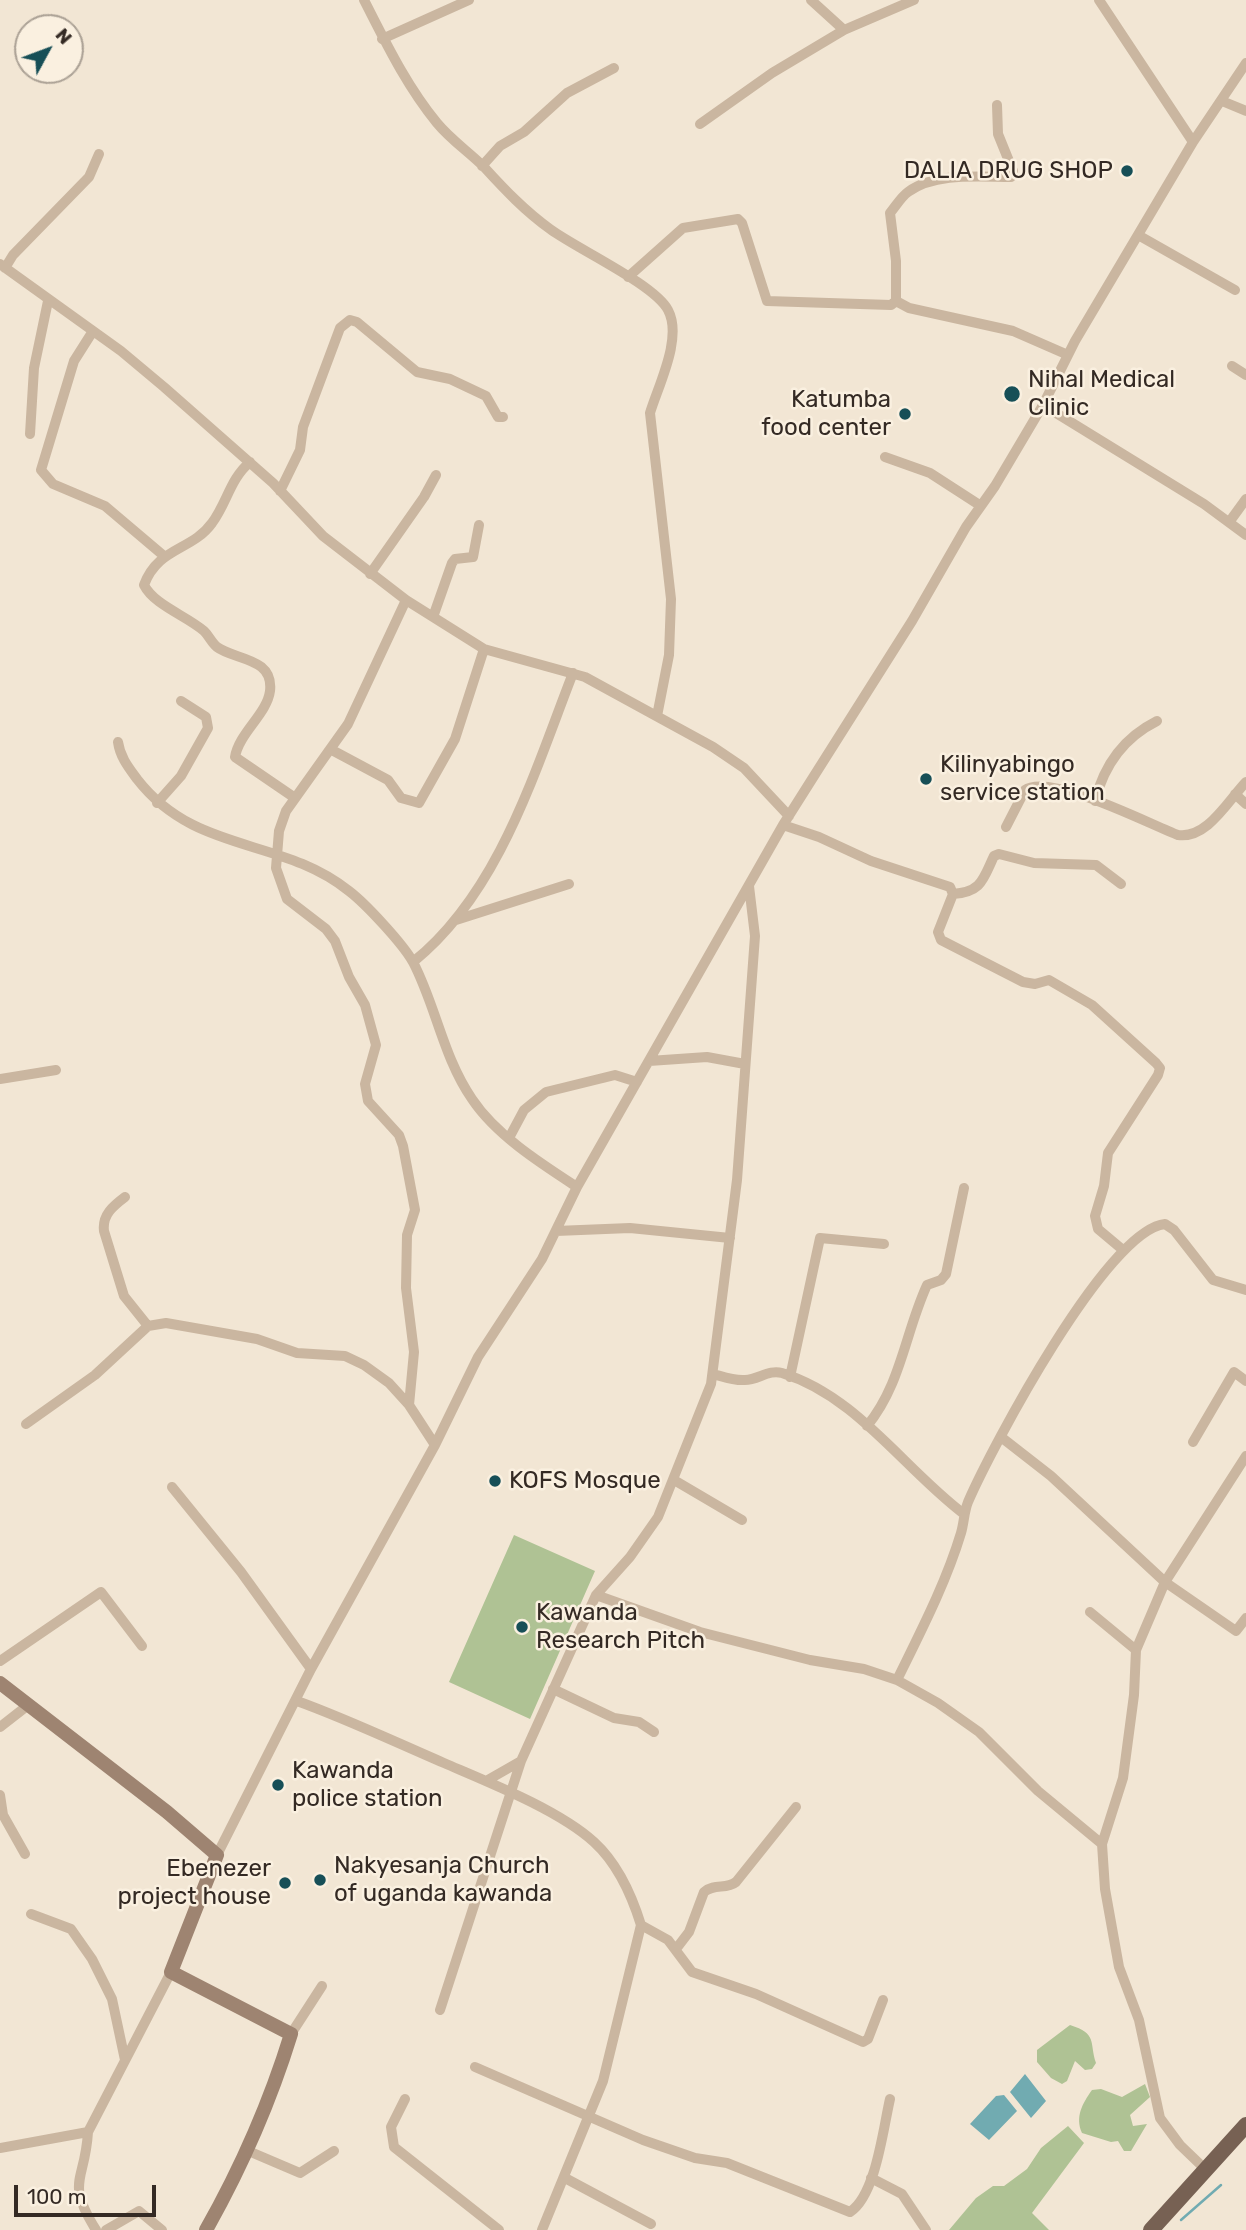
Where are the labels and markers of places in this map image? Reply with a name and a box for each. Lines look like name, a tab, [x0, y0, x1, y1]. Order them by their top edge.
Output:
place label: DALIA DRUG SHOP	[904, 157, 1113, 185]
marker: DALIA DRUG SHOP	[1119, 163, 1135, 179]
place label: Nihal Medical Clinic	[1028, 366, 1175, 422]
marker: Nihal Medical Clinic	[1002, 384, 1022, 404]
place label: Katumba food center	[761, 386, 891, 442]
marker: Katumba food center	[897, 406, 913, 422]
place label: Kilinyabingo service station	[940, 751, 1105, 807]
marker: Kilinyabingo service station	[918, 771, 934, 787]
place label: KOFS Mosque	[509, 1467, 661, 1495]
marker: KOFS Mosque	[487, 1473, 503, 1489]
place label: Kawanda Research Pitch	[536, 1599, 705, 1655]
marker: Kawanda Research Pitch	[514, 1619, 530, 1635]
place label: Kawanda police station	[292, 1757, 443, 1813]
marker: Kawanda police station	[270, 1777, 286, 1793]
place label: Nakyesanja Church of uganda kawanda	[334, 1852, 552, 1908]
place label: Ebenezer project house	[117, 1855, 271, 1911]
marker: Nakyesanja Church of uganda kawanda	[312, 1872, 328, 1888]
marker: Ebenezer project house	[277, 1875, 293, 1891]

